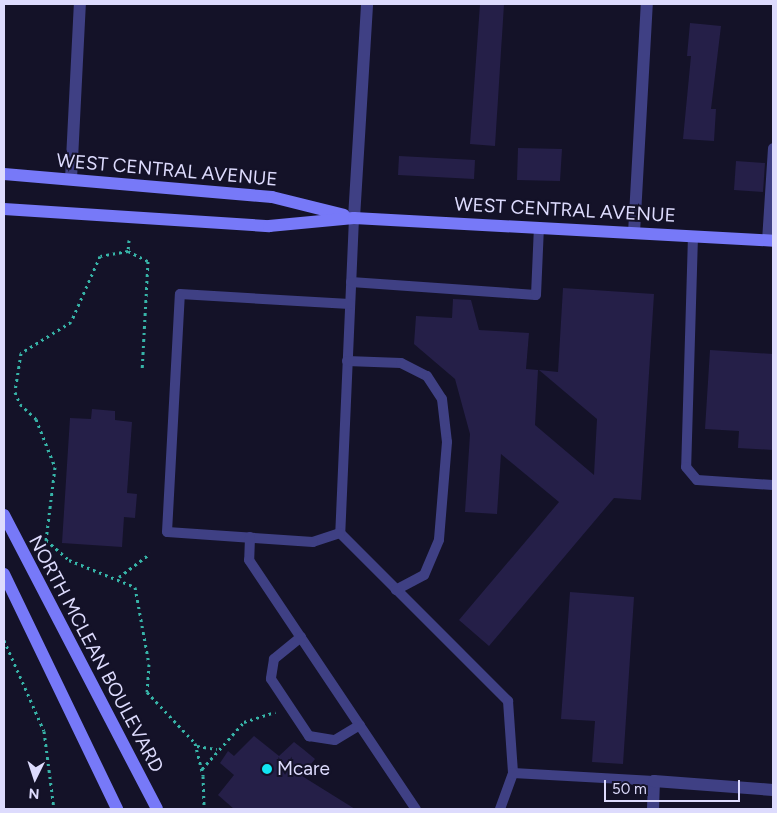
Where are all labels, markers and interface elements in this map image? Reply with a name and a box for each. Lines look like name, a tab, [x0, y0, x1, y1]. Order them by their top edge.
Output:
street label: WEST CENTRAL AVENUE	[56, 149, 278, 191]
street label: WEST CENTRAL AVENUE	[454, 193, 676, 227]
street label: NORTH MCLEAN BOULEVARD	[24, 532, 168, 776]
north arrow	[10, 753, 60, 803]
place label: Mcare	[277, 758, 330, 780]
marker: Mcare	[261, 763, 273, 775]
scale bar	[607, 770, 743, 802]
text: 50 m	[612, 780, 647, 798]
text: N	[28, 785, 40, 802]

